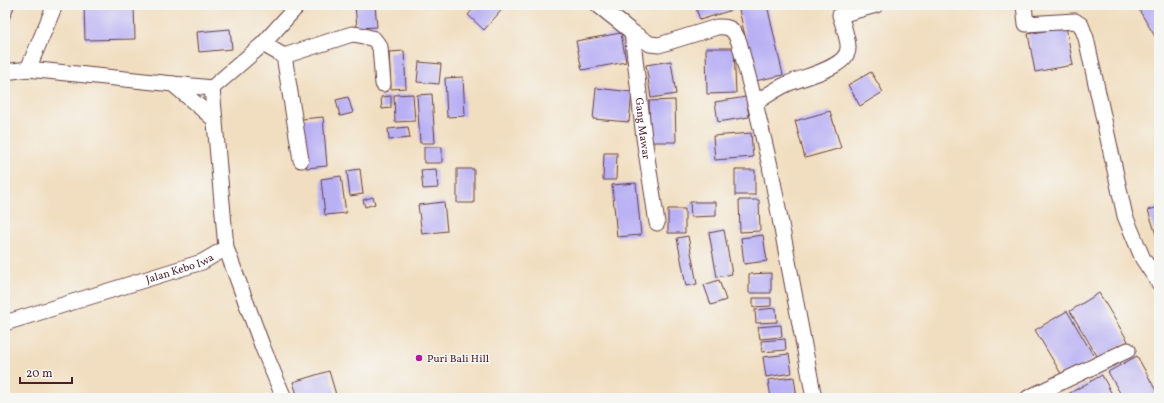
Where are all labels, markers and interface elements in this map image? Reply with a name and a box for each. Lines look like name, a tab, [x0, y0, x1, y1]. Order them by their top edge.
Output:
street label: Gang Mawar	[630, 97, 653, 161]
street label: Jalan Kebo Iwa	[144, 250, 218, 288]
place label: Puri Bali Hill	[427, 352, 489, 367]
marker: Puri Bali Hill	[414, 353, 424, 363]
scale bar	[20, 359, 72, 385]
text: 20 m	[26, 366, 53, 382]

